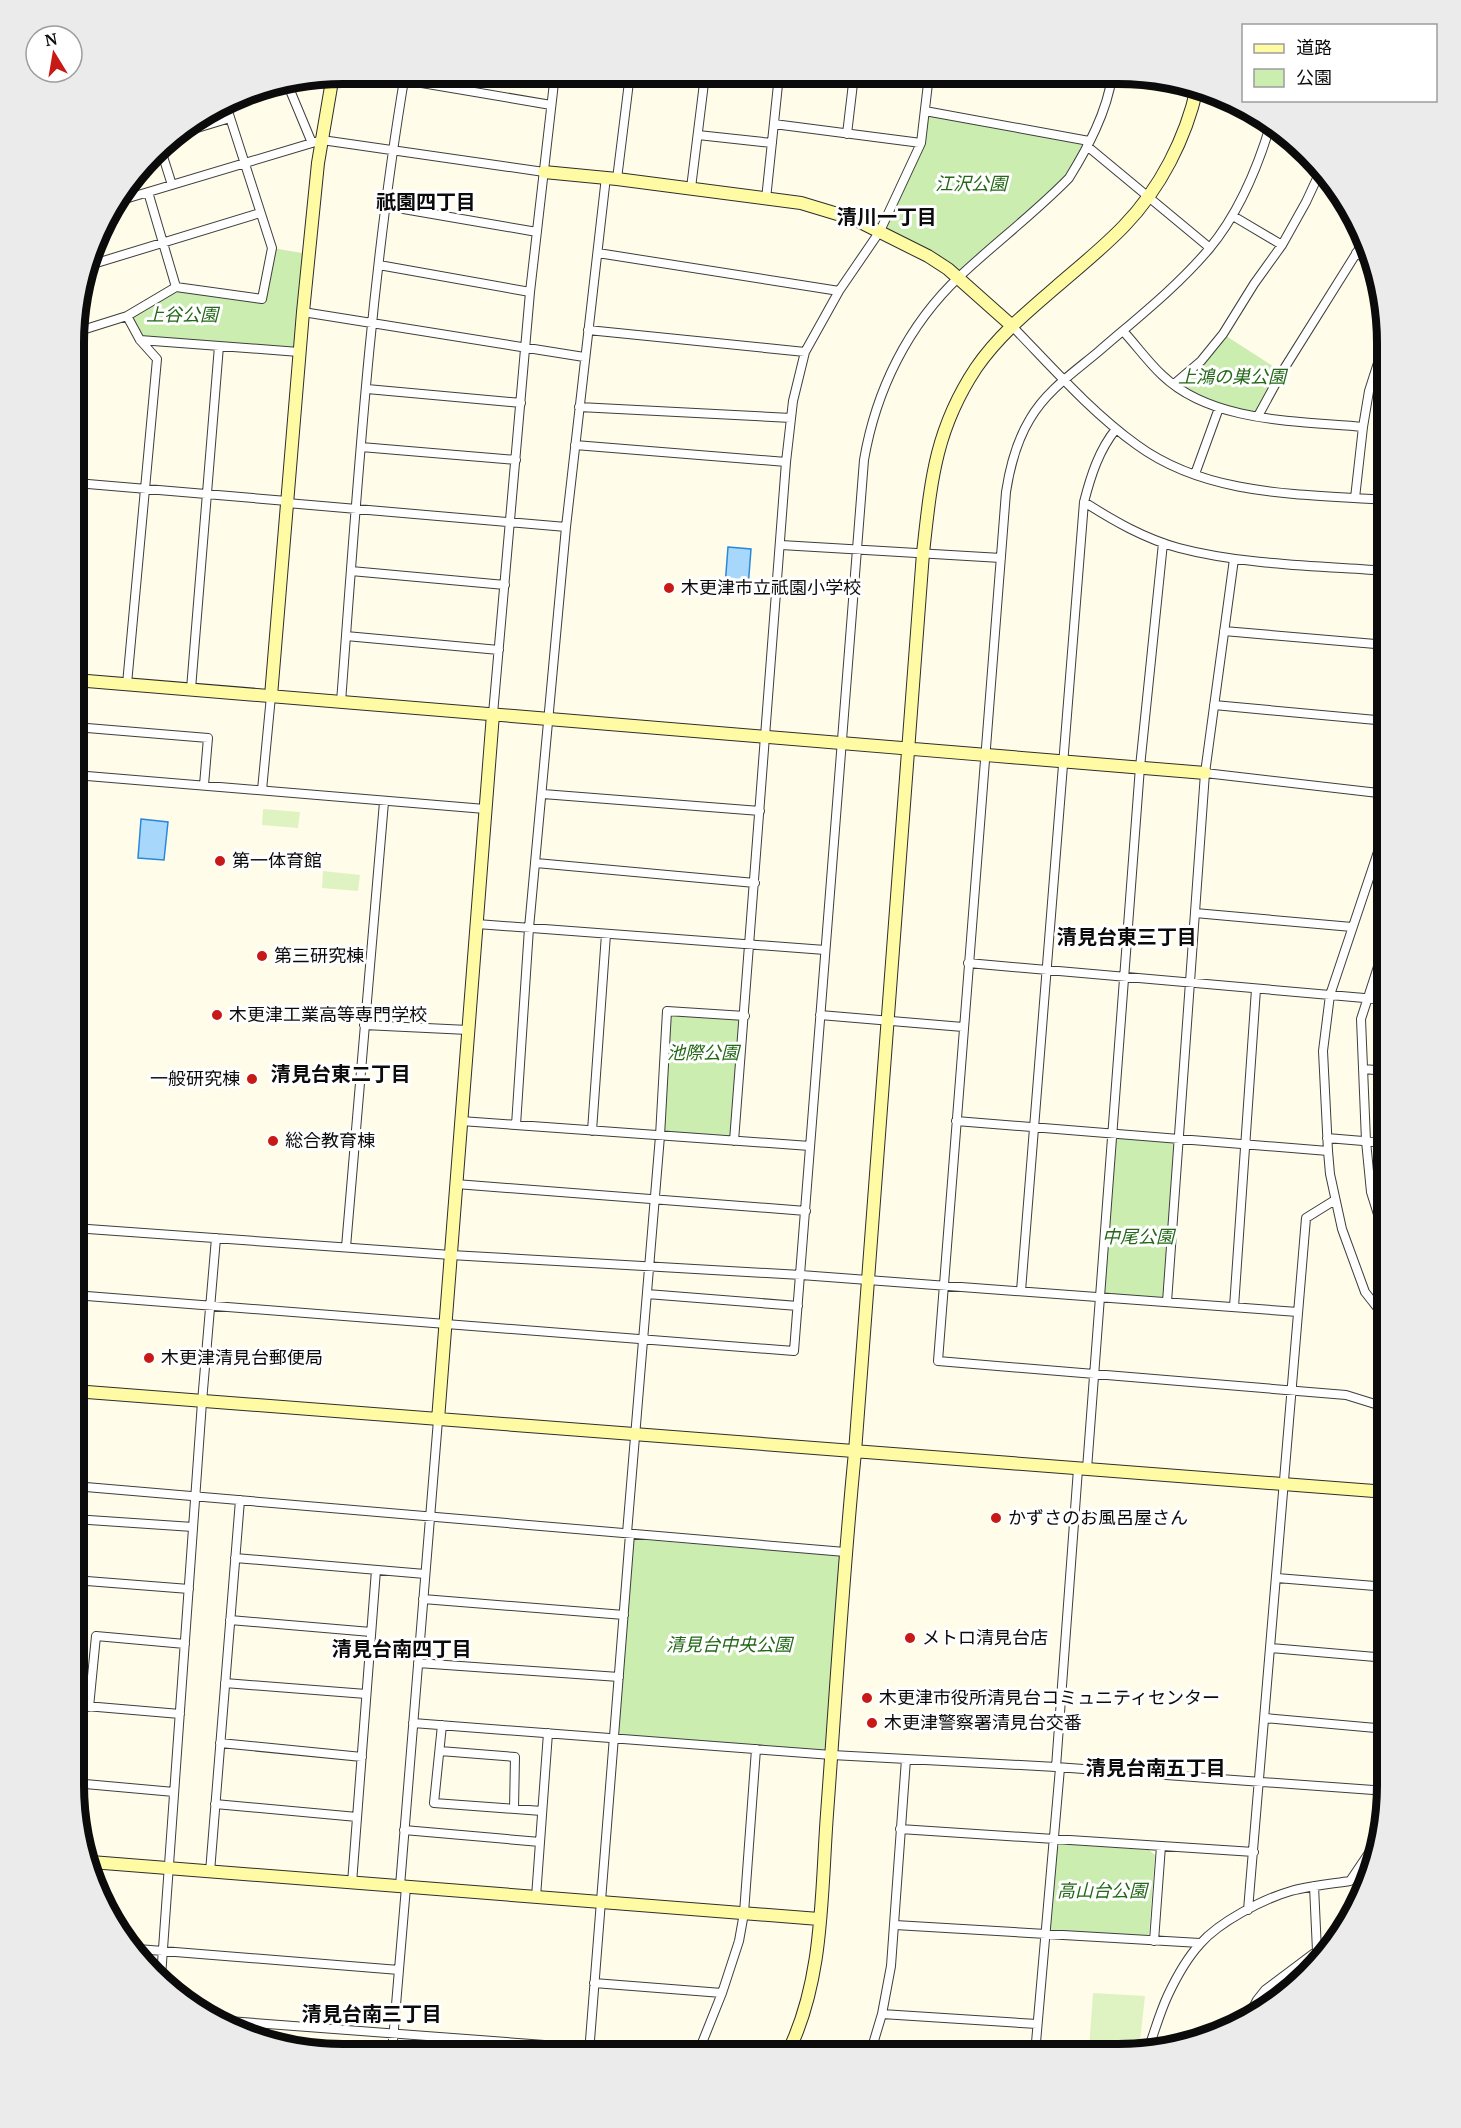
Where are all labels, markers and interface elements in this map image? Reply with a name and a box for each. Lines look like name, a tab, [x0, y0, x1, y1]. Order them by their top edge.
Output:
north arrow	[24, 24, 84, 84]
legend	[1242, 24, 1437, 102]
text: N	[43, 27, 59, 51]
text: 道路	[1296, 35, 1332, 59]
text: 公園	[1296, 65, 1332, 89]
park label: 江沢公園	[935, 171, 1010, 195]
district label: 祇園四丁目	[376, 188, 476, 215]
district label: 清川一丁目	[837, 203, 937, 230]
park label: 上谷公園	[146, 302, 221, 326]
park label: 上鴻の巣公園	[1178, 364, 1289, 388]
place label: 木更津市立祇園小学校	[681, 575, 861, 599]
marker: 木更津市立祇園小学校	[662, 581, 676, 595]
place label: 第一体育館	[232, 848, 322, 872]
marker: 第一体育館	[213, 854, 227, 868]
district label: 清見台東三丁目	[1057, 923, 1197, 950]
place label: 第三研究棟	[274, 943, 364, 967]
marker: 第三研究棟	[255, 949, 269, 963]
place label: 木更津工業高等専門学校	[229, 1002, 427, 1026]
marker: 木更津工業高等専門学校	[210, 1008, 224, 1022]
park label: 池際公園	[667, 1040, 742, 1064]
district label: 清見台東二丁目	[271, 1060, 411, 1087]
place label: 一般研究棟	[150, 1066, 240, 1090]
marker: 一般研究棟	[245, 1072, 259, 1086]
place label: 総合教育棟	[285, 1128, 375, 1152]
marker: 総合教育棟	[266, 1134, 280, 1148]
park label: 中尾公園	[1102, 1224, 1177, 1248]
place label: 木更津清見台郵便局	[161, 1345, 323, 1369]
marker: 木更津清見台郵便局	[142, 1351, 156, 1365]
place label: かずさのお風呂屋さん	[1008, 1505, 1188, 1529]
marker: かずさのお風呂屋さん	[989, 1511, 1003, 1525]
place label: メトロ清見台店	[922, 1625, 1048, 1649]
marker: メトロ清見台店	[903, 1631, 917, 1645]
park label: 清見台中央公園	[666, 1632, 795, 1656]
district label: 清見台南四丁目	[332, 1635, 472, 1662]
place label: 木更津市役所清見台コミュニティセンター	[879, 1685, 1220, 1709]
marker: 木更津市役所清見台コミュニティセンター	[860, 1691, 874, 1705]
place label: 木更津警察署清見台交番	[884, 1710, 1082, 1734]
marker: 木更津警察署清見台交番	[865, 1716, 879, 1730]
district label: 清見台南五丁目	[1086, 1754, 1226, 1781]
park label: 高山台公園	[1057, 1878, 1150, 1902]
district label: 清見台南三丁目	[302, 2000, 442, 2027]

